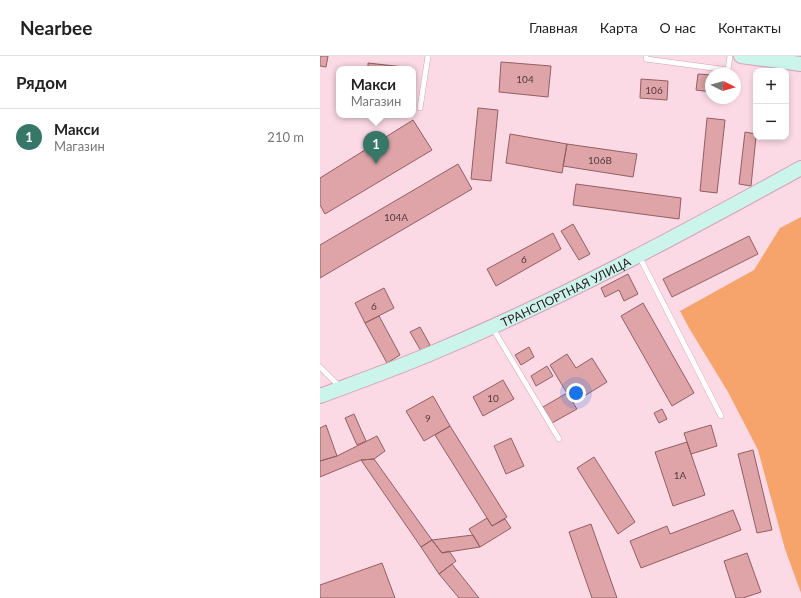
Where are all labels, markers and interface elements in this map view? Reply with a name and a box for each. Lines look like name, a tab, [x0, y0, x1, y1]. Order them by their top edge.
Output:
text: Nearbee	[20, 16, 92, 39]
text: Главная	[529, 19, 578, 36]
text: Карта	[600, 19, 638, 36]
text: О нас	[660, 19, 696, 36]
text: Контакты	[718, 19, 781, 36]
popup	[336, 66, 416, 118]
north arrow	[705, 68, 741, 104]
map controls	[753, 68, 789, 140]
button: +	[753, 68, 789, 104]
text: Рядом	[16, 72, 67, 93]
house number: 104	[516, 73, 534, 85]
text: Макси	[351, 75, 396, 93]
house number: 106	[645, 84, 663, 96]
text: Магазин	[351, 93, 401, 109]
button: −	[753, 104, 789, 140]
text: Макси	[54, 120, 99, 138]
text: 1	[25, 129, 33, 145]
text: 210 m	[267, 129, 304, 145]
pin: 1	[363, 131, 389, 164]
text: Магазин	[54, 138, 105, 154]
house number: 106В	[588, 154, 612, 166]
house number: 104А	[384, 211, 408, 223]
street label: ТРАНСПОРТНАЯ УЛИЦА	[498, 253, 634, 329]
house number: 6	[521, 253, 527, 265]
house number: 6	[371, 300, 377, 312]
your location	[566, 383, 586, 403]
house number: 10	[487, 392, 499, 404]
house number: 9	[425, 412, 431, 424]
house number: 1А	[674, 469, 687, 481]

